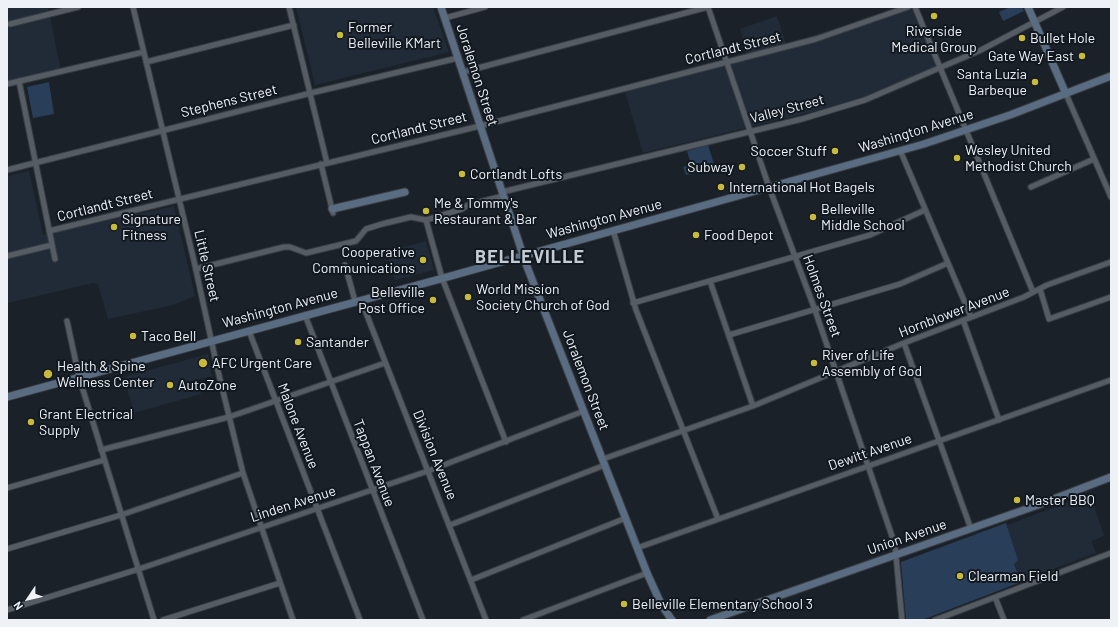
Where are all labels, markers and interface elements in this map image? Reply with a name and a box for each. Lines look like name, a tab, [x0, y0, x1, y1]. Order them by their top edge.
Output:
marker: Riverside Medical Group	[929, 11, 939, 21]
place label: Former Belleville KMart	[348, 19, 441, 52]
street label: Joralemon Street	[453, 22, 501, 128]
place label: Riverside Medical Group	[891, 23, 977, 56]
street label: Cortlandt Street	[683, 28, 783, 68]
marker: Former Belleville KMart	[335, 30, 345, 40]
place label: Bullet Hole	[1030, 30, 1095, 46]
marker: Bullet Hole	[1017, 33, 1027, 43]
place label: Gate Way East	[988, 48, 1074, 64]
marker: Gate Way East	[1077, 51, 1087, 61]
place label: Santa Luzia Barbeque	[957, 66, 1027, 98]
marker: Santa Luzia Barbeque	[1030, 77, 1040, 87]
street label: Stephens Street	[179, 81, 279, 121]
street label: Valley Street	[748, 91, 826, 127]
street label: Washington Avenue	[857, 106, 975, 156]
street label: Cortlandt Street	[369, 108, 469, 148]
place label: Wesley United Methodist Church	[965, 142, 1072, 174]
place label: Soccer Stuff	[751, 143, 827, 159]
marker: Soccer Stuff	[830, 146, 840, 156]
marker: Wesley United Methodist Church	[952, 153, 962, 163]
place label: Subway	[687, 159, 734, 175]
marker: Subway	[737, 162, 747, 172]
place label: Cortlandt Lofts	[470, 166, 562, 182]
marker: Cortlandt Lofts	[457, 169, 467, 179]
place label: International Hot Bagels	[729, 179, 875, 195]
marker: International Hot Bagels	[716, 182, 726, 192]
street label: Cortlandt Street	[55, 185, 155, 225]
place label: Me & Tommy's Restaurant & Bar	[434, 195, 537, 228]
street label: Washington Avenue	[544, 195, 664, 243]
place label: Belleville Middle School	[821, 201, 905, 234]
marker: Me & Tommy's Restaurant & Bar	[421, 206, 431, 216]
place label: Signature Fitness	[122, 211, 181, 244]
marker: Belleville Middle School	[808, 212, 818, 222]
marker: Signature Fitness	[109, 222, 119, 232]
place label: Food Depot	[704, 227, 773, 243]
street label: Little Street	[191, 228, 223, 304]
marker: Food Depot	[691, 230, 701, 240]
place label: Cooperative Communications	[312, 244, 415, 276]
district label: BELLEVILLE	[475, 246, 585, 268]
street label: Holmes Street	[799, 252, 845, 340]
marker: Cooperative Communications	[418, 255, 428, 265]
place label: World Mission Society Church of God	[476, 281, 610, 314]
street label: Hornblower Avenue	[896, 283, 1012, 341]
street label: Washington Avenue	[220, 284, 340, 332]
place label: Belleville Post Office	[358, 284, 425, 316]
marker: World Mission Society Church of God	[463, 292, 473, 302]
marker: Belleville Post Office	[428, 295, 438, 305]
street label: Joralemon Street	[559, 327, 613, 433]
place label: Taco Bell	[141, 328, 196, 344]
marker: Taco Bell	[128, 331, 138, 341]
place label: Santander	[306, 334, 369, 350]
marker: Santander	[293, 337, 303, 347]
place label: River of Life Assembly of God	[822, 347, 922, 380]
place label: AFC Urgent Care	[212, 355, 312, 371]
marker: AFC Urgent Care	[197, 357, 209, 369]
place label: Health & Spine Wellness Center	[57, 358, 154, 390]
marker: River of Life Assembly of God	[809, 358, 819, 368]
marker: Health & Spine Wellness Center	[42, 368, 54, 380]
place label: AutoZone	[178, 377, 237, 393]
marker: AutoZone	[165, 380, 175, 390]
street label: Malone Avenue	[274, 381, 322, 471]
place label: Grant Electrical Supply	[39, 406, 133, 438]
street label: Division Avenue	[409, 408, 461, 502]
marker: Grant Electrical Supply	[26, 417, 36, 427]
street label: Tappan Avenue	[350, 417, 398, 509]
street label: Dewitt Avenue	[826, 430, 914, 474]
street label: Linden Avenue	[248, 482, 338, 526]
place label: Master BBQ	[1025, 492, 1095, 508]
marker: Master BBQ	[1012, 495, 1022, 505]
street label: Union Avenue	[865, 516, 949, 558]
place label: Clearman Field	[968, 568, 1058, 584]
marker: Clearman Field	[955, 571, 965, 581]
north arrow	[8, 579, 48, 619]
place label: Belleville Elementary School 3	[632, 596, 813, 612]
text: N	[10, 599, 25, 613]
marker: Belleville Elementary School 3	[619, 599, 629, 609]

